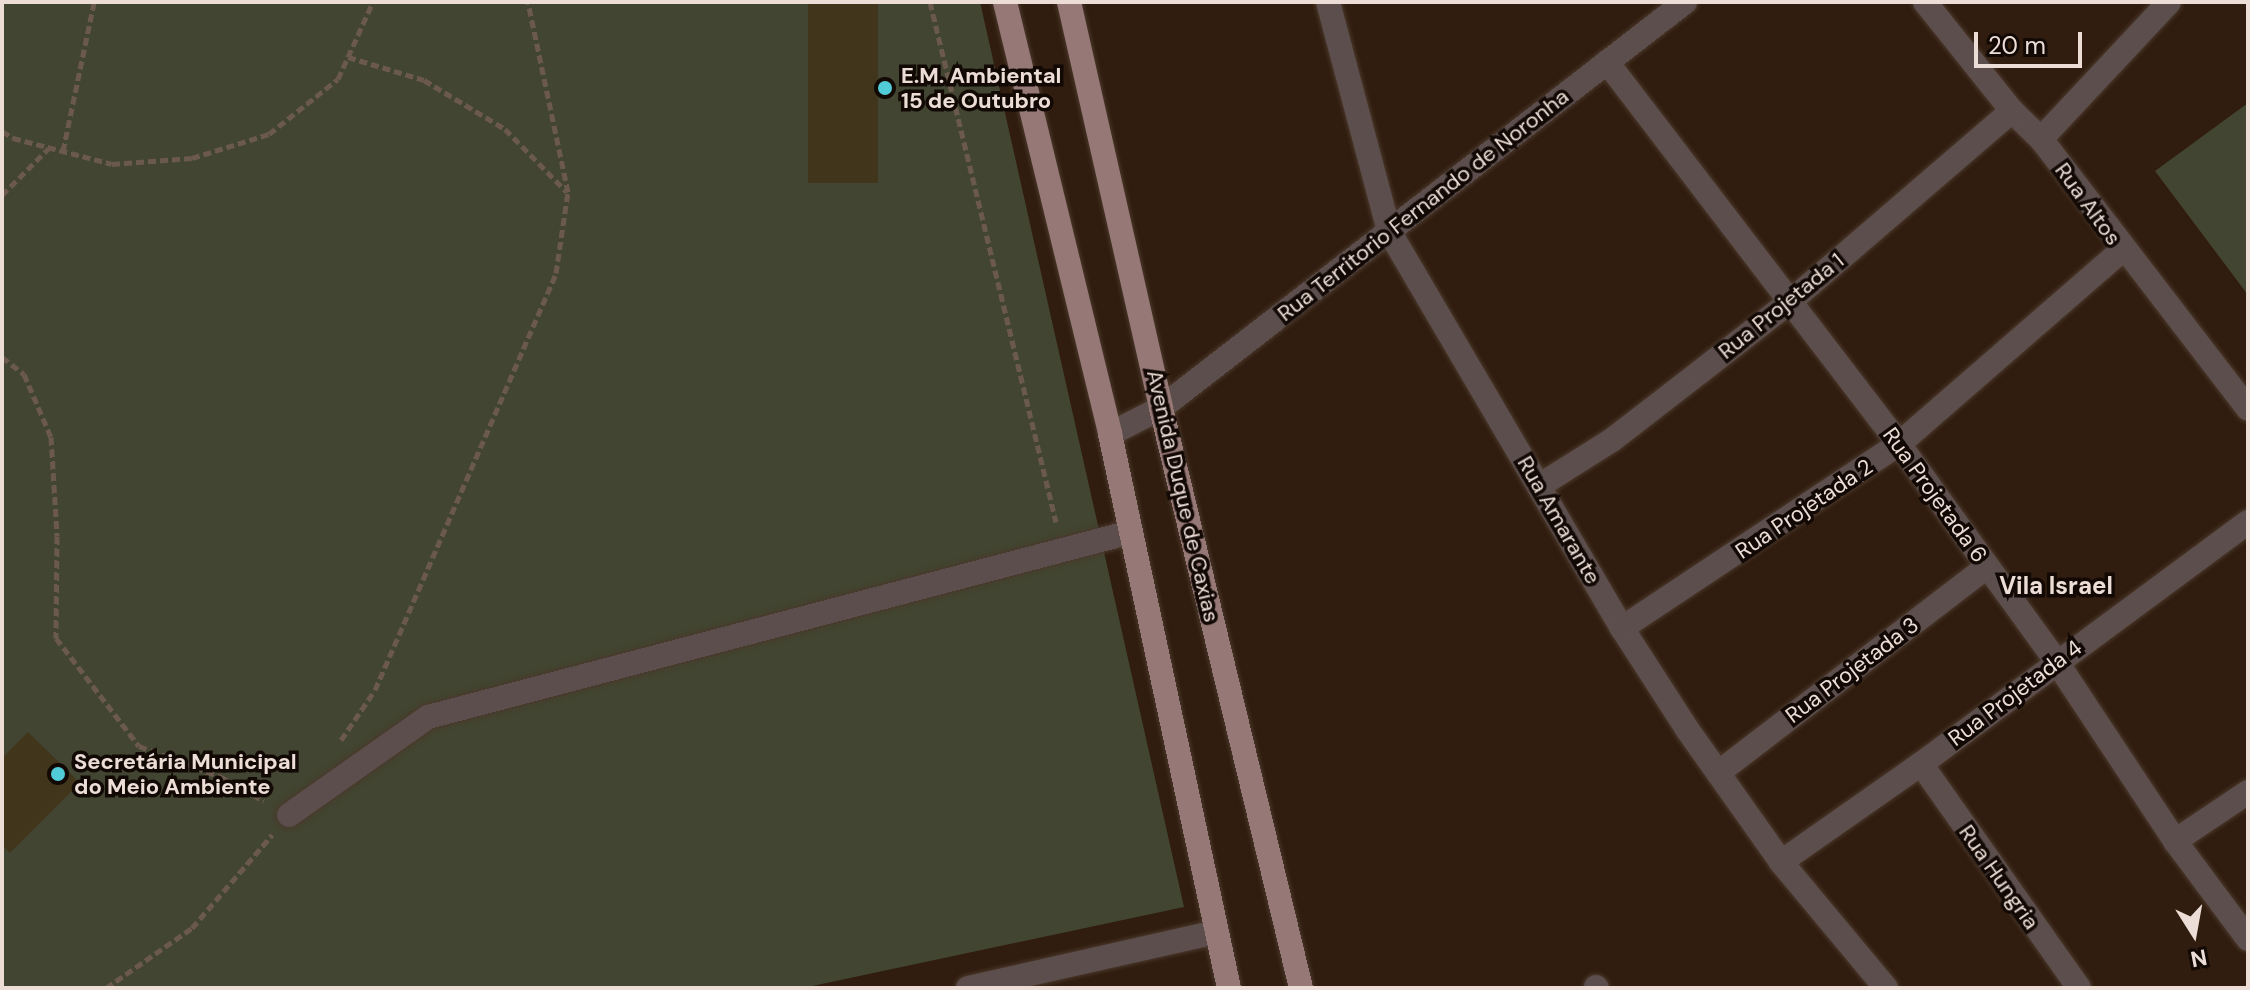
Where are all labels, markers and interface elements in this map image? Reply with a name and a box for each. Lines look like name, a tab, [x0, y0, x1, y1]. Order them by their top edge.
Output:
scale bar	[1978, 16, 2086, 66]
text: 20 m	[1988, 30, 2046, 61]
place label: E.M. Ambiental 15 de Outubro	[901, 62, 1061, 114]
marker: E.M. Ambiental 15 de Outubro	[876, 79, 894, 97]
street label: Rua Territorio Fernando de Noronha	[1272, 83, 1574, 327]
street label: Rua Altos	[2049, 158, 2127, 250]
street label: Rua Projetada 1	[1713, 247, 1849, 365]
street label: Avenida Duque de Caxias	[1141, 367, 1225, 625]
street label: Rua Projetada 6	[1877, 422, 1993, 568]
street label: Rua Amarante	[1512, 451, 1606, 589]
street label: Rua Projetada 2	[1731, 453, 1877, 565]
district label: Vila Israel	[1999, 572, 2113, 600]
street label: Rua Projetada 3	[1780, 611, 1924, 729]
street label: Rua Projetada 4	[1943, 634, 2087, 752]
place label: Secretária Municipal do Meio Ambiente	[74, 748, 297, 800]
marker: Secretária Municipal do Meio Ambiente	[49, 765, 67, 783]
street label: Rua Hungria	[1953, 820, 2045, 934]
north arrow	[2154, 894, 2234, 974]
text: N	[2188, 942, 2209, 974]

